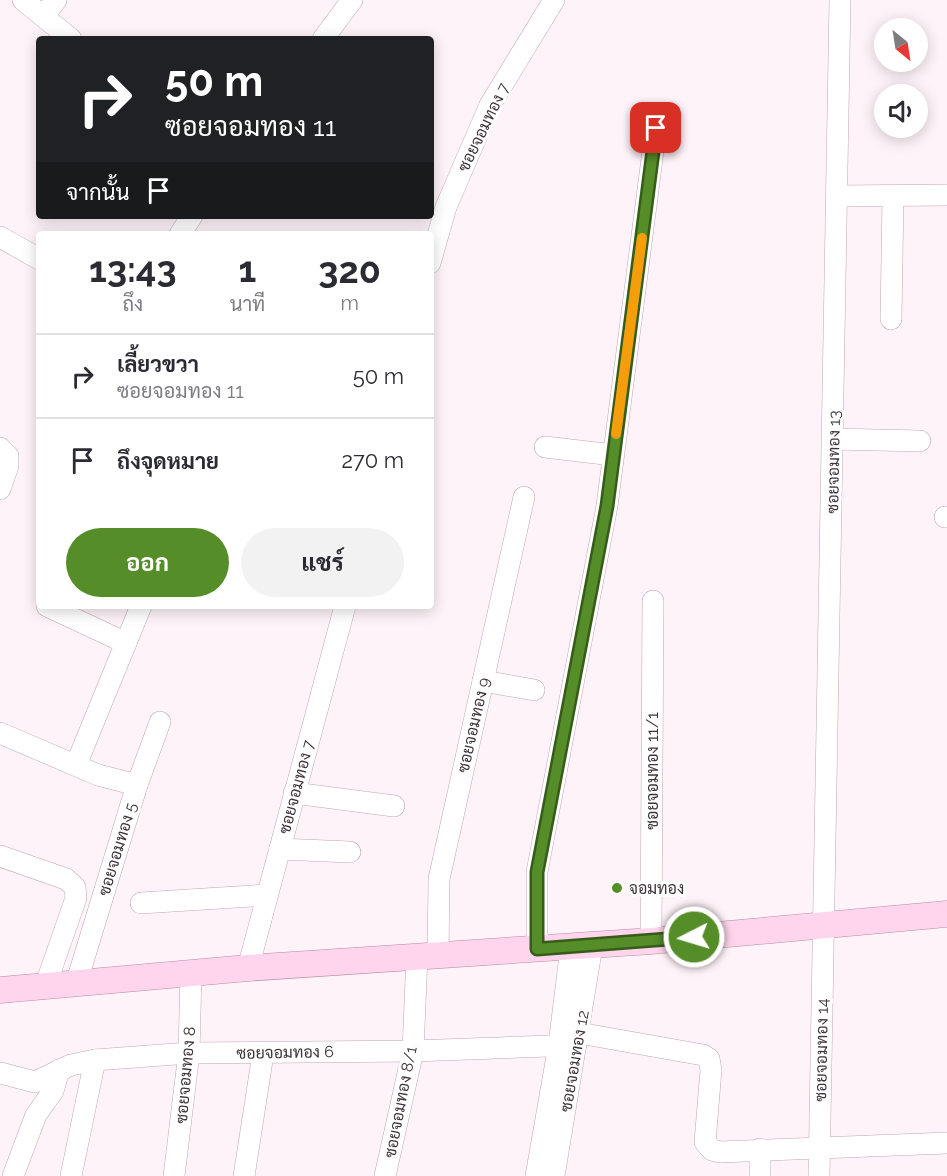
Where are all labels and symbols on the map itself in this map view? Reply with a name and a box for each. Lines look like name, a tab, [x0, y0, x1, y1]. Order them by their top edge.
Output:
north arrow	[874, 18, 928, 72]
street label: ซอยจอมทอง 7	[454, 79, 513, 175]
pin	[630, 102, 681, 153]
street label: ซอยจอมทอง 13	[823, 410, 844, 514]
street label: ซอยจอมทอง 9	[453, 676, 494, 775]
street label: ซอยจอมทอง 11/1	[643, 712, 662, 830]
street label: ซอยจอมทอง 7	[275, 738, 318, 836]
street label: ซอยจอมทอง 5	[94, 800, 141, 898]
place label: จอมทอง	[629, 879, 684, 898]
marker: จอมทอง	[610, 881, 624, 895]
position arrow	[662, 905, 726, 969]
street label: ซอยจอมทอง 14	[811, 998, 832, 1102]
street label: ซอยจอมทอง 12	[556, 1009, 593, 1113]
street label: ซอยจอมทอง 8	[172, 1026, 199, 1124]
street label: ซอยจอมทอง 6	[236, 1042, 334, 1063]
street label: ซอยจอมทอง 8/1	[380, 1044, 421, 1160]

